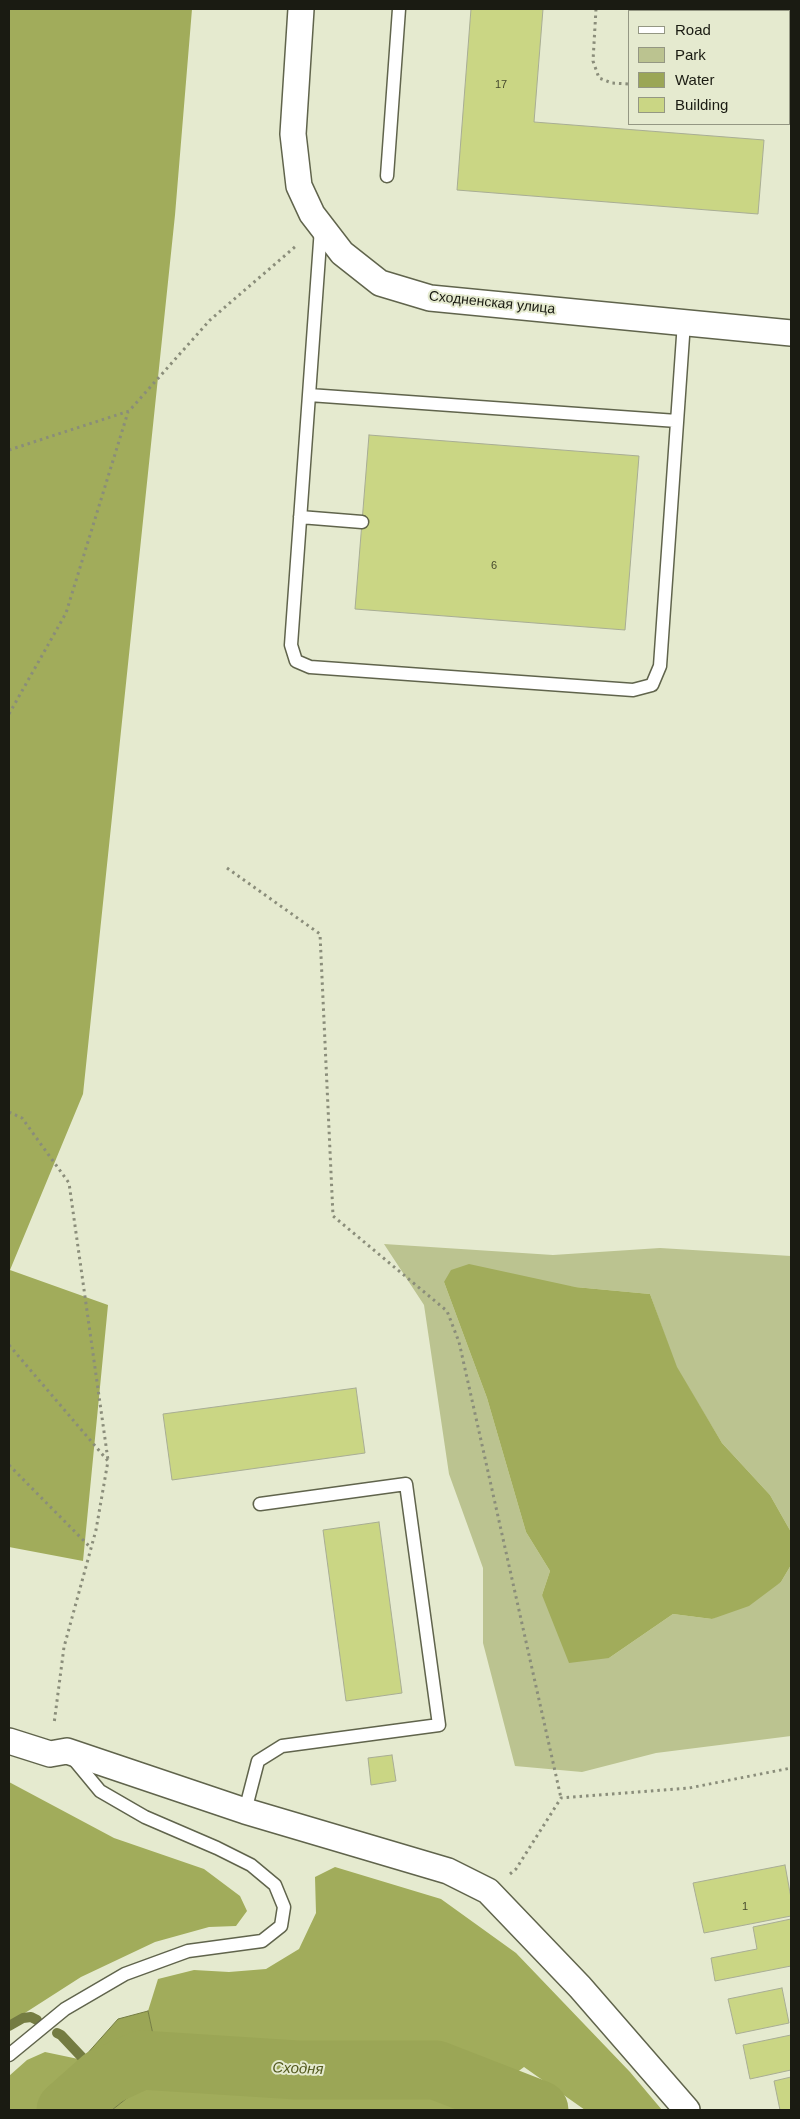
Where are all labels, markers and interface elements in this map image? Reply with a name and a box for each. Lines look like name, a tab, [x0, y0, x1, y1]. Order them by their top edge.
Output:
legend	[628, 10, 790, 125]
text: Road	[675, 21, 711, 38]
text: Park	[675, 46, 706, 63]
text: Water	[675, 71, 714, 88]
house number: 17	[495, 78, 507, 92]
text: Building	[675, 96, 728, 113]
street label: Сходненская улица	[428, 288, 556, 318]
house number: 6	[491, 559, 497, 573]
house number: 1	[742, 1900, 748, 1914]
water label: Сходня	[272, 2059, 324, 2079]

